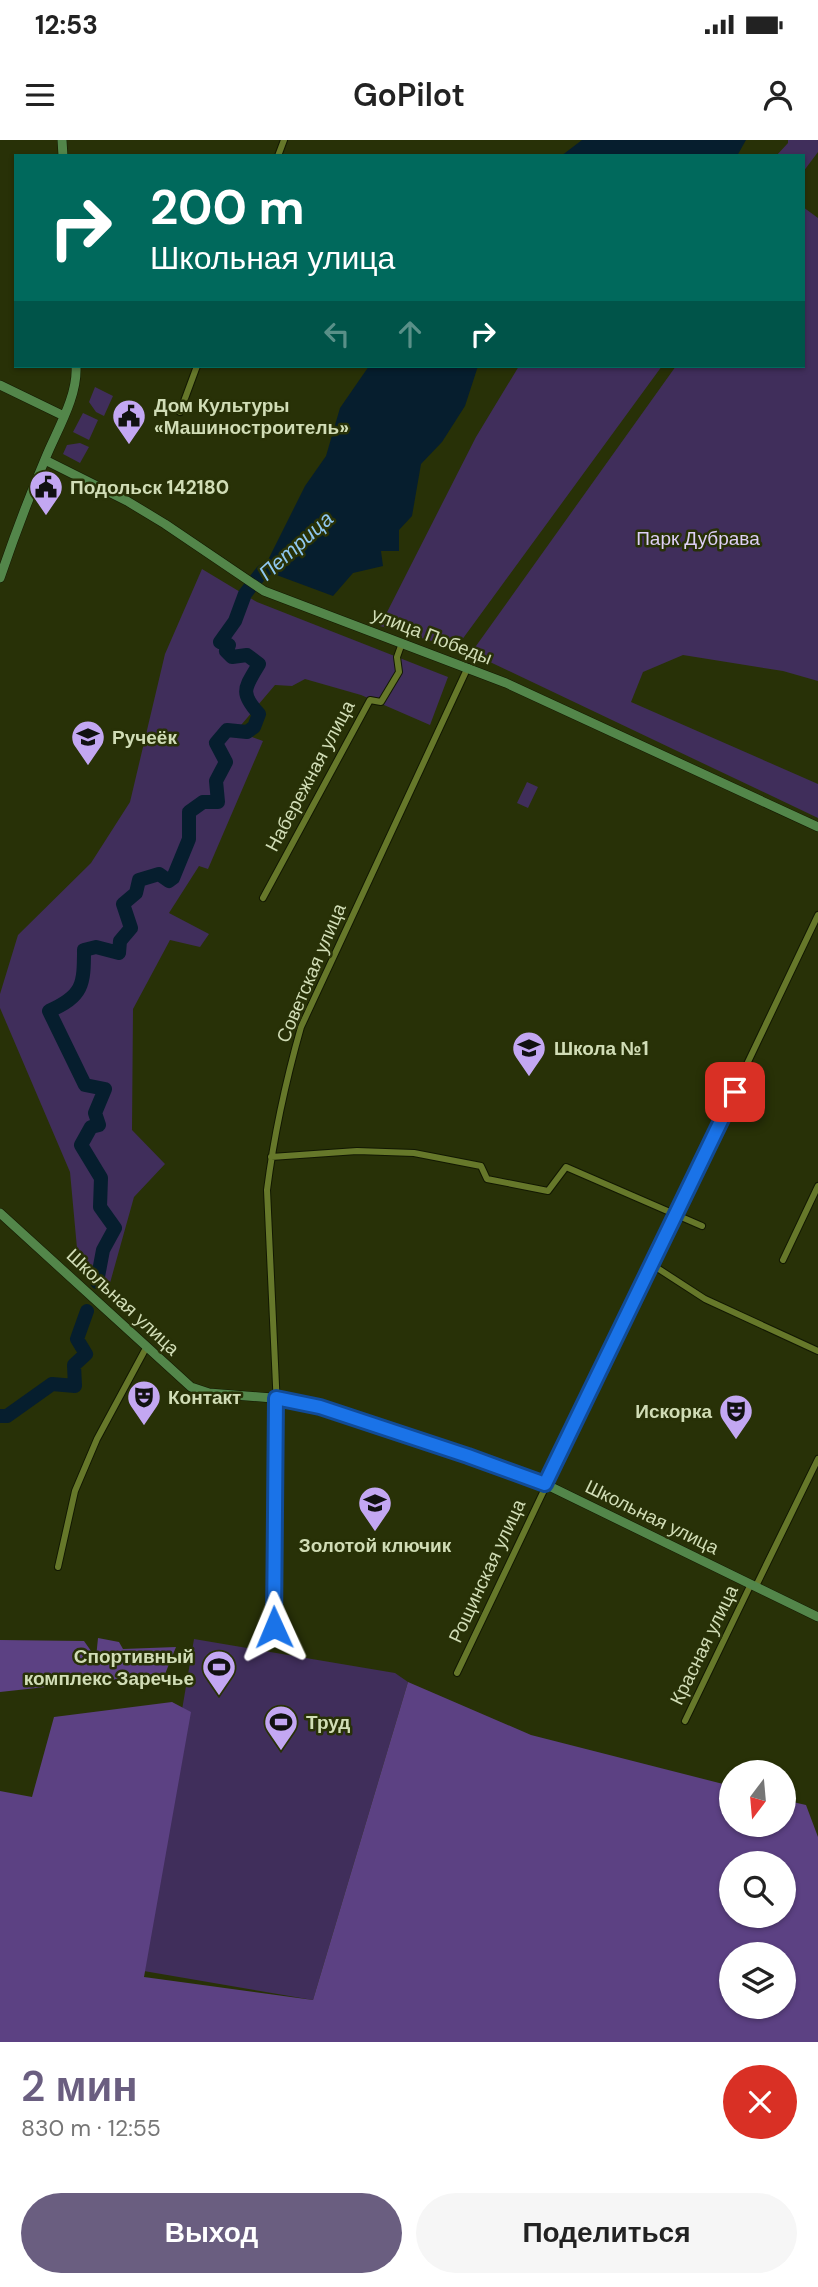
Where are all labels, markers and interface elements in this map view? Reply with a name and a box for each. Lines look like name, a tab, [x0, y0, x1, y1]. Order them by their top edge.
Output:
text: 12:53	[35, 8, 98, 42]
text: GoPilot	[353, 74, 465, 116]
icon: menu	[21, 76, 59, 114]
icon: person	[759, 76, 797, 114]
text: 200 m	[150, 175, 305, 239]
icon: right	[35, 182, 126, 273]
text: Школьная улица	[150, 237, 395, 279]
icon: left	[318, 315, 356, 353]
icon: ahead	[391, 315, 429, 353]
icon: right	[464, 315, 502, 353]
place label: Дом Культуры «Машиностроитель»	[154, 393, 349, 440]
public building icon: Дом Культуры «Машиностроитель»	[110, 397, 148, 446]
public building icon: Подольск 142180	[27, 468, 65, 517]
place label: Подольск 142180	[70, 475, 229, 500]
water label: Петрица	[253, 505, 339, 587]
park label: Парк Дубрава	[636, 526, 760, 551]
street label: улица Победы	[368, 602, 496, 670]
street label: Набережная улица	[260, 696, 361, 856]
school or university icon: Ручеёк	[69, 718, 107, 767]
place label: Ручеёк	[112, 725, 177, 750]
street label: Советская улица	[270, 899, 352, 1046]
school or university icon: Школа №1	[510, 1029, 548, 1078]
place label: Школа №1	[554, 1036, 649, 1061]
pin	[705, 1062, 765, 1122]
icon: arrive	[716, 1073, 754, 1111]
street label: Школьная улица	[61, 1243, 185, 1361]
theatre icon: Контакт	[125, 1378, 163, 1427]
place label: Контакт	[168, 1385, 241, 1410]
theatre icon: Искорка	[717, 1392, 755, 1441]
place label: Искорка	[635, 1399, 712, 1424]
street label: Школьная улица	[581, 1474, 723, 1560]
school or university icon: Золотой ключик	[356, 1484, 394, 1533]
street label: Рощинская улица	[443, 1495, 531, 1647]
place label: Золотой ключик	[299, 1533, 452, 1558]
street label: Красная улица	[664, 1581, 744, 1709]
position arrow	[237, 1590, 311, 1664]
place label: Спортивный комплекс Заречье	[24, 1644, 194, 1691]
sports icon: Спортивный комплекс Заречье	[200, 1648, 238, 1697]
sports icon: Труд	[262, 1703, 300, 1752]
place label: Труд	[306, 1710, 350, 1735]
north arrow	[719, 1760, 796, 1838]
map controls	[719, 1760, 796, 2019]
button: search	[719, 1851, 796, 1928]
button: layers	[719, 1942, 796, 2019]
text: 2 мин	[21, 2059, 138, 2114]
button: close	[723, 2065, 797, 2139]
text: 830 m · 12:55	[21, 2113, 161, 2143]
button: Выход	[21, 2193, 402, 2273]
button: Поделиться	[416, 2193, 797, 2273]

